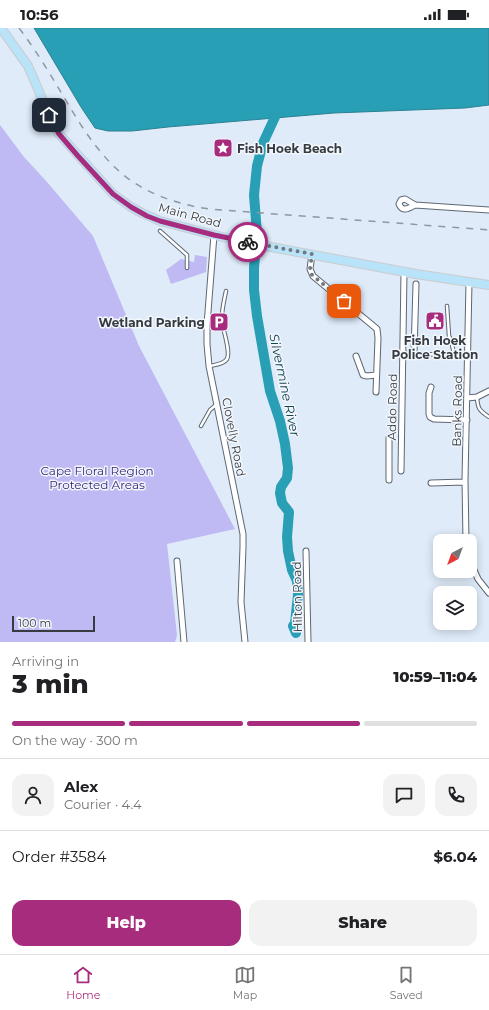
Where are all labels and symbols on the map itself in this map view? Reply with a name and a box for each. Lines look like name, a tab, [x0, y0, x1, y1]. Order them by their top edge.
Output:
pin	[32, 98, 66, 132]
place icon: Fish Hoek Beach	[212, 137, 234, 159]
place label: Fish Hoek Beach	[237, 141, 342, 156]
street label: Main Road	[157, 199, 223, 231]
courier	[228, 222, 268, 262]
pin	[327, 284, 361, 318]
public building icon: Fish Hoek Police Station	[424, 310, 446, 332]
parking icon: Wetland Parking	[208, 311, 230, 333]
place label: Wetland Parking	[99, 315, 205, 330]
water label: Silvermine River	[266, 332, 304, 439]
place label: Fish Hoek Police Station	[392, 333, 478, 362]
street label: Addo Road	[384, 373, 400, 441]
street label: Banks Road	[449, 375, 465, 447]
street label: Clovelly Road	[219, 396, 249, 478]
park label: Cape Floral Region Protected Areas	[40, 463, 154, 492]
north arrow	[433, 534, 477, 578]
street label: Hilton Road	[289, 561, 305, 633]
scale bar	[12, 614, 95, 633]

